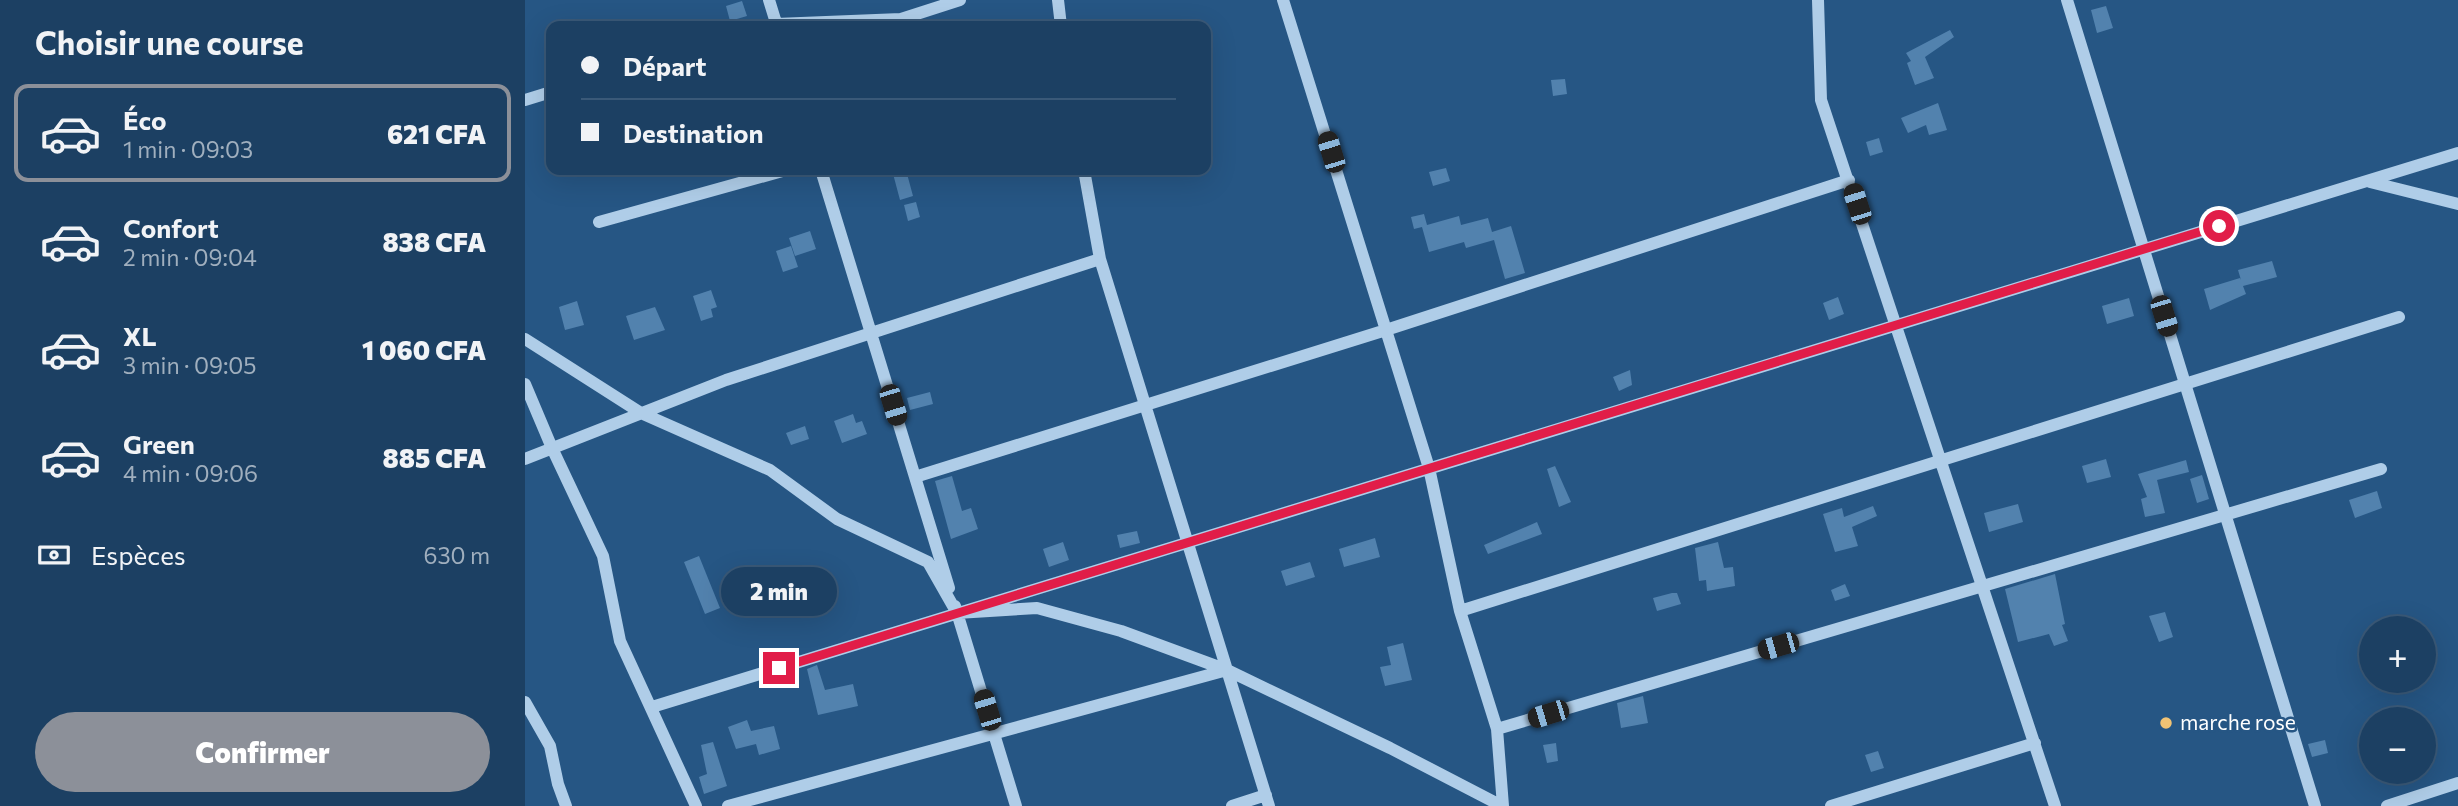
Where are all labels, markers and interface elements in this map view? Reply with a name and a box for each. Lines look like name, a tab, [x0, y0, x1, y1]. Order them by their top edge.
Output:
text: Choisir une course	[35, 22, 304, 62]
text: Départ	[623, 50, 707, 81]
icon: car	[39, 102, 102, 165]
text: Éco	[123, 104, 167, 135]
text: Destination	[623, 117, 764, 148]
text: 621 CFA	[387, 118, 486, 149]
car	[1315, 129, 1348, 175]
text: 1 min · 09:03	[123, 135, 253, 163]
car	[1841, 181, 1874, 227]
icon: car	[39, 210, 102, 273]
route start	[2203, 210, 2235, 242]
text: Confort	[123, 212, 219, 243]
text: 838 CFA	[383, 226, 486, 257]
text: 2 min · 09:04	[123, 243, 257, 271]
car	[2148, 293, 2181, 339]
icon: car	[39, 318, 102, 381]
text: XL	[123, 320, 157, 351]
text: 1 060 CFA	[362, 334, 486, 365]
text: 3 min · 09:05	[123, 351, 257, 379]
car	[877, 382, 910, 428]
icon: car	[39, 426, 102, 489]
text: Green	[123, 428, 195, 459]
text: 885 CFA	[382, 442, 486, 473]
text: 4 min · 09:06	[123, 459, 258, 487]
icon: cash	[35, 536, 73, 574]
text: Espèces	[91, 539, 186, 570]
text: 630 m	[424, 541, 490, 569]
callout: 2 min	[721, 566, 837, 616]
text: 2 min	[750, 577, 808, 605]
map controls	[2359, 616, 2436, 784]
button: +	[2359, 616, 2436, 693]
car	[1755, 630, 1802, 662]
route end	[763, 652, 795, 684]
car	[971, 687, 1004, 733]
car	[1525, 698, 1572, 730]
button: −	[2359, 707, 2436, 784]
place label: marche rose	[2180, 709, 2296, 734]
button: Confirmer	[35, 712, 490, 792]
marker: marche rose	[2158, 715, 2174, 731]

